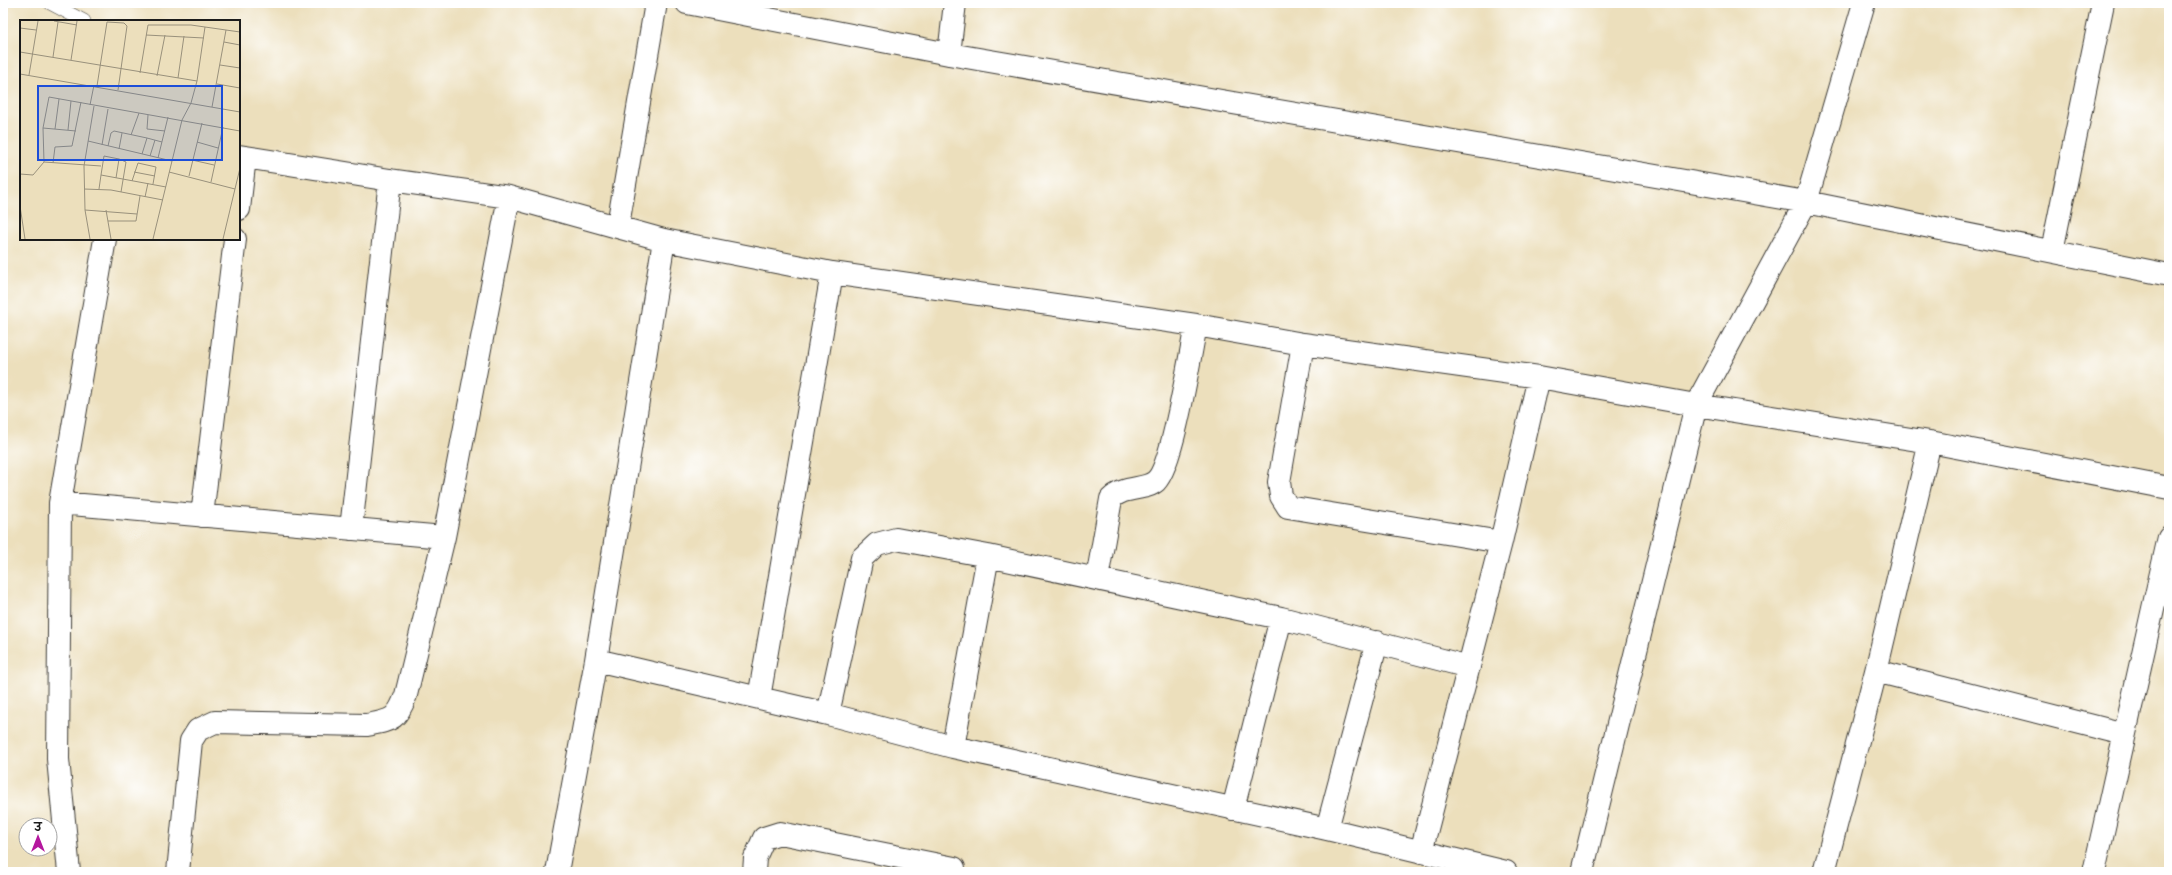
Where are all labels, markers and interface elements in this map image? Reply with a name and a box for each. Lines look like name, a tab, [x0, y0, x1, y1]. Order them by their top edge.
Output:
inset map	[20, 20, 240, 240]
north arrow	[18, 817, 58, 857]
text: उ	[33, 819, 43, 834]

